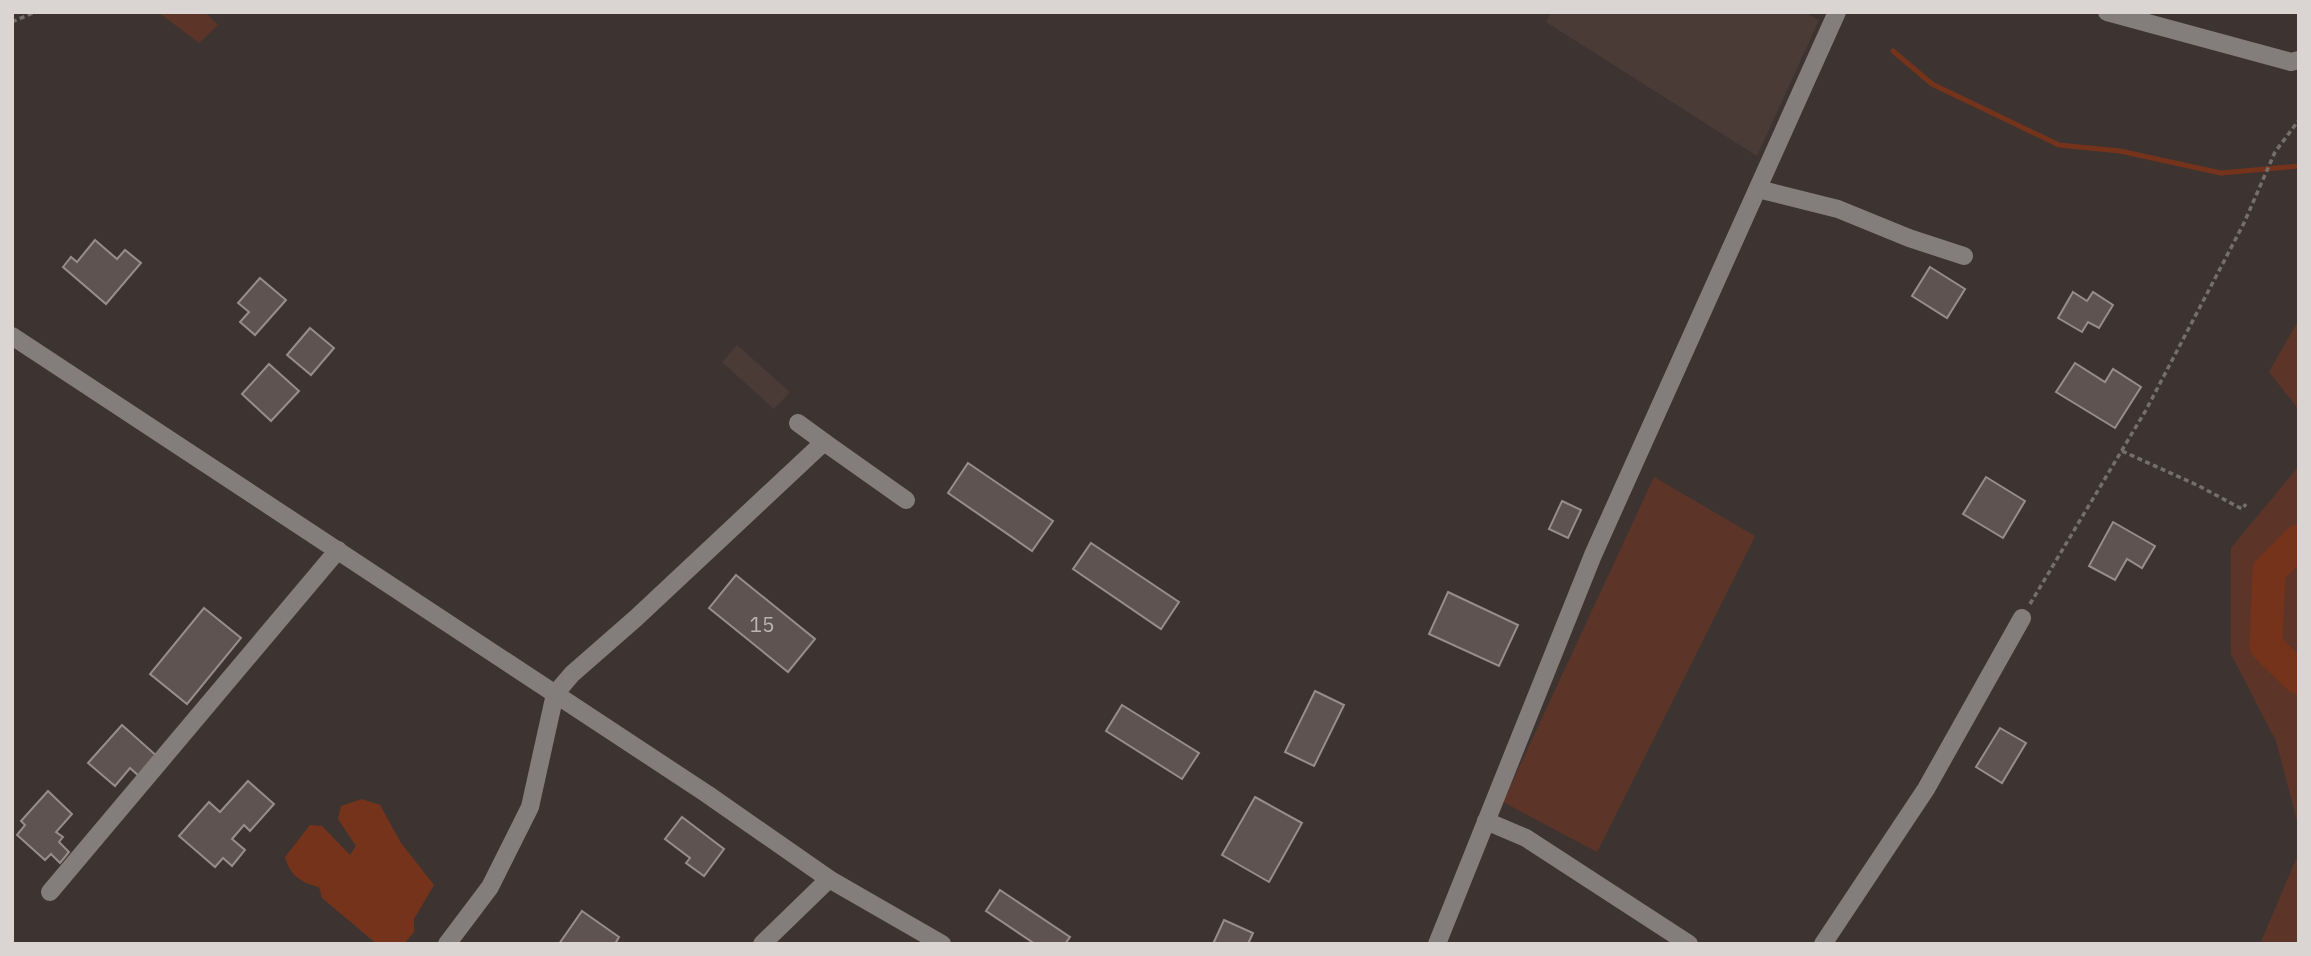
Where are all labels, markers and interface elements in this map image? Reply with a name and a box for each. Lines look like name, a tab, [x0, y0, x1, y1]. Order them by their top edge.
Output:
house number: 15	[749, 610, 775, 638]

